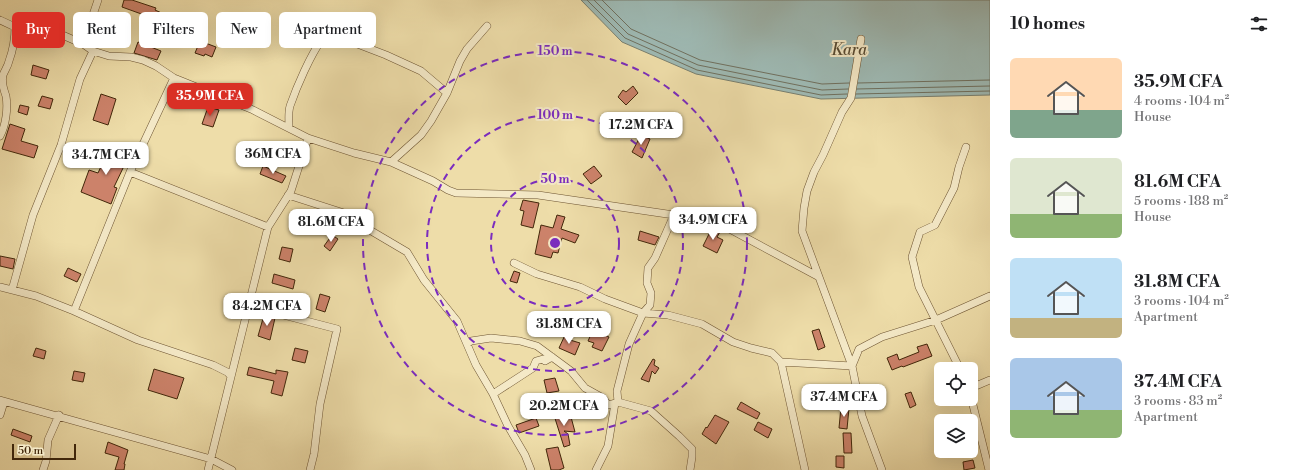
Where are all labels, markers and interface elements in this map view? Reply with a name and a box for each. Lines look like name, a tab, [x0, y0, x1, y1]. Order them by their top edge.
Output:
chip: Buy	[12, 12, 65, 48]
chip: Rent	[73, 12, 131, 48]
chip: Filters	[139, 12, 208, 48]
chip: New	[216, 12, 271, 48]
chip: Apartment	[279, 12, 376, 48]
text: 10 homes	[1010, 13, 1085, 35]
icon: filters	[1248, 13, 1270, 35]
water label: Kara	[831, 40, 867, 60]
text: 150 m	[538, 44, 572, 59]
text: 35.9M CFA	[1134, 71, 1223, 93]
icon: home	[1042, 74, 1090, 122]
pin: 35.9M CFA	[164, 83, 256, 117]
text: 35.9M CFA	[176, 88, 244, 104]
text: 4 rooms · 104 m²	[1134, 93, 1229, 109]
text: 100 m	[537, 108, 573, 123]
text: House	[1134, 109, 1171, 125]
pin: 17.2M CFA	[595, 112, 687, 146]
text: 17.2M CFA	[609, 117, 673, 133]
pin: 36M CFA	[236, 141, 310, 175]
pin: 34.7M CFA	[60, 142, 152, 176]
text: 36M CFA	[245, 146, 301, 162]
text: 34.7M CFA	[72, 147, 140, 163]
text: 81.6M CFA	[1134, 171, 1221, 193]
text: 50 m	[540, 172, 570, 187]
icon: home	[1042, 174, 1090, 222]
text: 5 rooms · 188 m²	[1134, 193, 1228, 209]
pin: 34.9M CFA	[667, 207, 759, 241]
pin: 81.6M CFA	[285, 209, 377, 243]
text: House	[1134, 209, 1171, 225]
text: 34.9M CFA	[679, 212, 747, 228]
text: 81.6M CFA	[298, 214, 364, 230]
centre of rings	[548, 236, 562, 250]
text: 31.8M CFA	[1134, 271, 1221, 293]
icon: home	[1042, 274, 1090, 322]
pin: 84.2M CFA	[221, 293, 313, 327]
text: 3 rooms · 104 m²	[1134, 293, 1229, 309]
text: 84.2M CFA	[232, 298, 302, 314]
text: Apartment	[1134, 309, 1198, 325]
pin: 31.8M CFA	[523, 311, 615, 345]
text: 31.8M CFA	[536, 316, 602, 332]
map controls	[934, 362, 978, 458]
button: locate	[934, 362, 978, 406]
text: 37.4M CFA	[1134, 371, 1222, 393]
icon: home	[1042, 374, 1090, 422]
pin: 37.4M CFA	[798, 384, 890, 418]
text: 37.4M CFA	[810, 389, 878, 405]
pin: 20.2M CFA	[518, 393, 610, 427]
text: 3 rooms · 83 m²	[1134, 393, 1222, 409]
text: 20.2M CFA	[529, 398, 599, 414]
text: Apartment	[1134, 409, 1198, 425]
button: layers	[934, 414, 978, 458]
scale bar	[12, 442, 76, 461]
text: 50 m	[18, 444, 43, 458]

